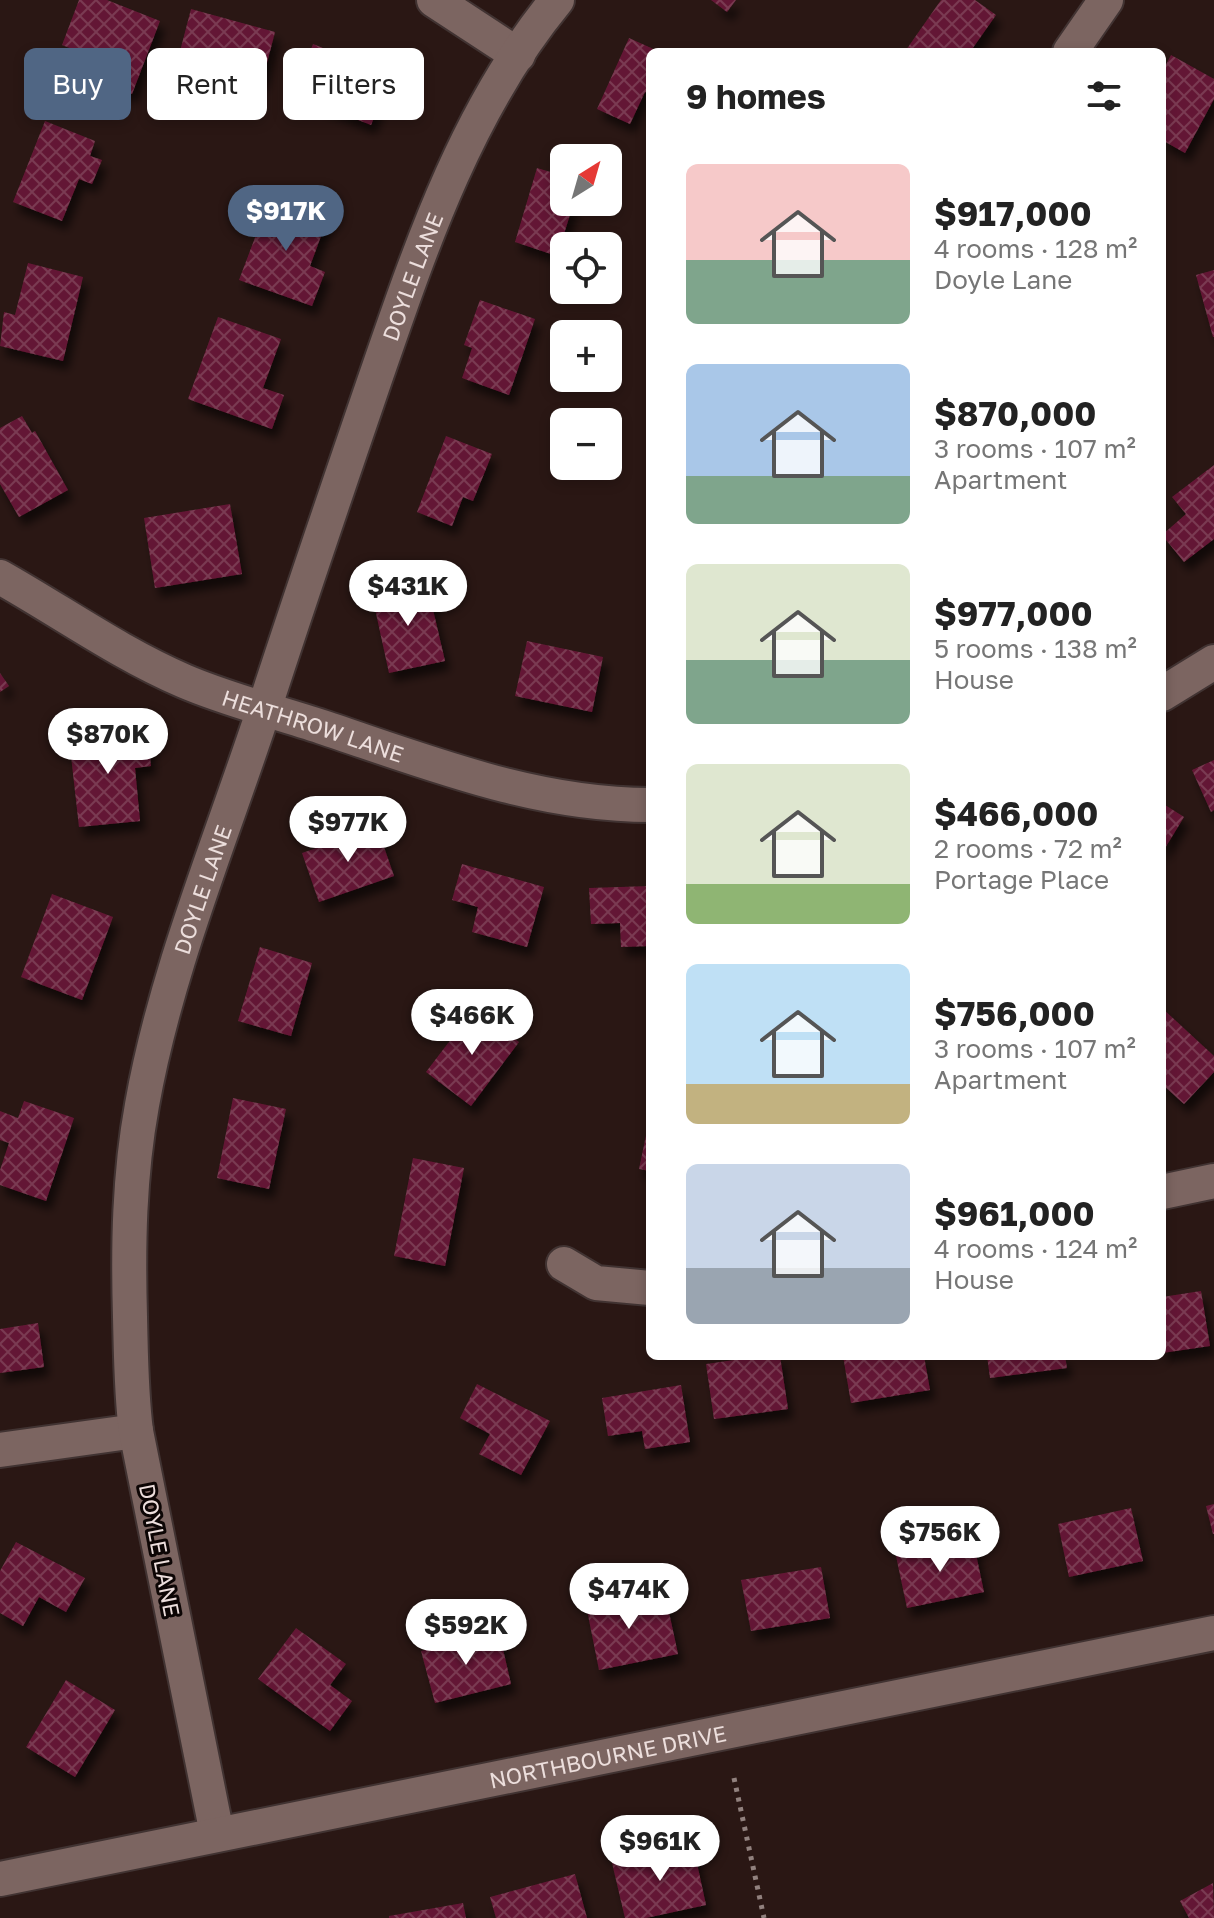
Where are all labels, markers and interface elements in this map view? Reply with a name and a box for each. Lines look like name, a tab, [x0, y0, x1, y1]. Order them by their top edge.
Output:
chip: Buy	[24, 48, 131, 120]
chip: Rent	[147, 48, 267, 120]
chip: Filters	[283, 48, 424, 120]
icon: filters	[1082, 74, 1126, 118]
text: 9 homes	[686, 76, 826, 116]
north arrow	[550, 144, 622, 216]
map controls	[550, 144, 622, 480]
pin: $917K	[230, 185, 342, 253]
text: $917,000	[934, 193, 1092, 233]
text: $917K	[246, 195, 326, 226]
icon: home	[750, 196, 846, 292]
street label: DOYLE LANE	[376, 208, 448, 344]
button: locate	[550, 232, 622, 304]
text: 4 rooms · 128 m²	[934, 233, 1137, 264]
text: Doyle Lane	[934, 264, 1072, 295]
button: +	[550, 320, 622, 392]
text: $870,000	[934, 393, 1096, 433]
icon: home	[750, 396, 846, 492]
button: −	[550, 408, 622, 480]
text: 3 rooms · 107 m²	[934, 433, 1136, 464]
text: Apartment	[934, 464, 1067, 495]
pin: $431K	[352, 560, 464, 628]
text: $431K	[367, 570, 449, 601]
text: $977,000	[934, 593, 1093, 633]
icon: home	[750, 596, 846, 692]
text: 5 rooms · 138 m²	[934, 633, 1137, 664]
text: House	[934, 664, 1014, 695]
street label: HEATHROW LANE	[219, 683, 407, 767]
pin: $870K	[52, 708, 164, 776]
text: $870K	[66, 718, 150, 749]
text: $466,000	[934, 793, 1098, 833]
pin: $977K	[292, 796, 404, 864]
icon: home	[750, 796, 846, 892]
text: $977K	[307, 806, 389, 837]
street label: DOYLE LANE	[167, 821, 236, 957]
text: 2 rooms · 72 m²	[934, 833, 1122, 864]
text: Portage Place	[934, 864, 1109, 895]
pin: $466K	[416, 989, 528, 1057]
text: $756,000	[934, 993, 1095, 1033]
icon: home	[750, 996, 846, 1092]
text: $466K	[429, 999, 515, 1030]
text: 3 rooms · 107 m²	[934, 1033, 1136, 1064]
text: Apartment	[934, 1064, 1067, 1095]
text: $961,000	[934, 1193, 1095, 1233]
icon: home	[750, 1196, 846, 1292]
text: 4 rooms · 124 m²	[934, 1233, 1137, 1264]
text: House	[934, 1264, 1014, 1295]
street label: DOYLE LANE	[134, 1481, 186, 1619]
pin: $756K	[884, 1506, 996, 1574]
text: $756K	[899, 1516, 981, 1547]
pin: $474K	[573, 1563, 685, 1631]
text: $474K	[588, 1573, 670, 1604]
pin: $592K	[410, 1599, 522, 1667]
text: $592K	[424, 1609, 508, 1640]
street label: NORTHBOURNE DRIVE	[487, 1719, 729, 1793]
pin: $961K	[604, 1815, 716, 1883]
text: $961K	[619, 1825, 701, 1856]

